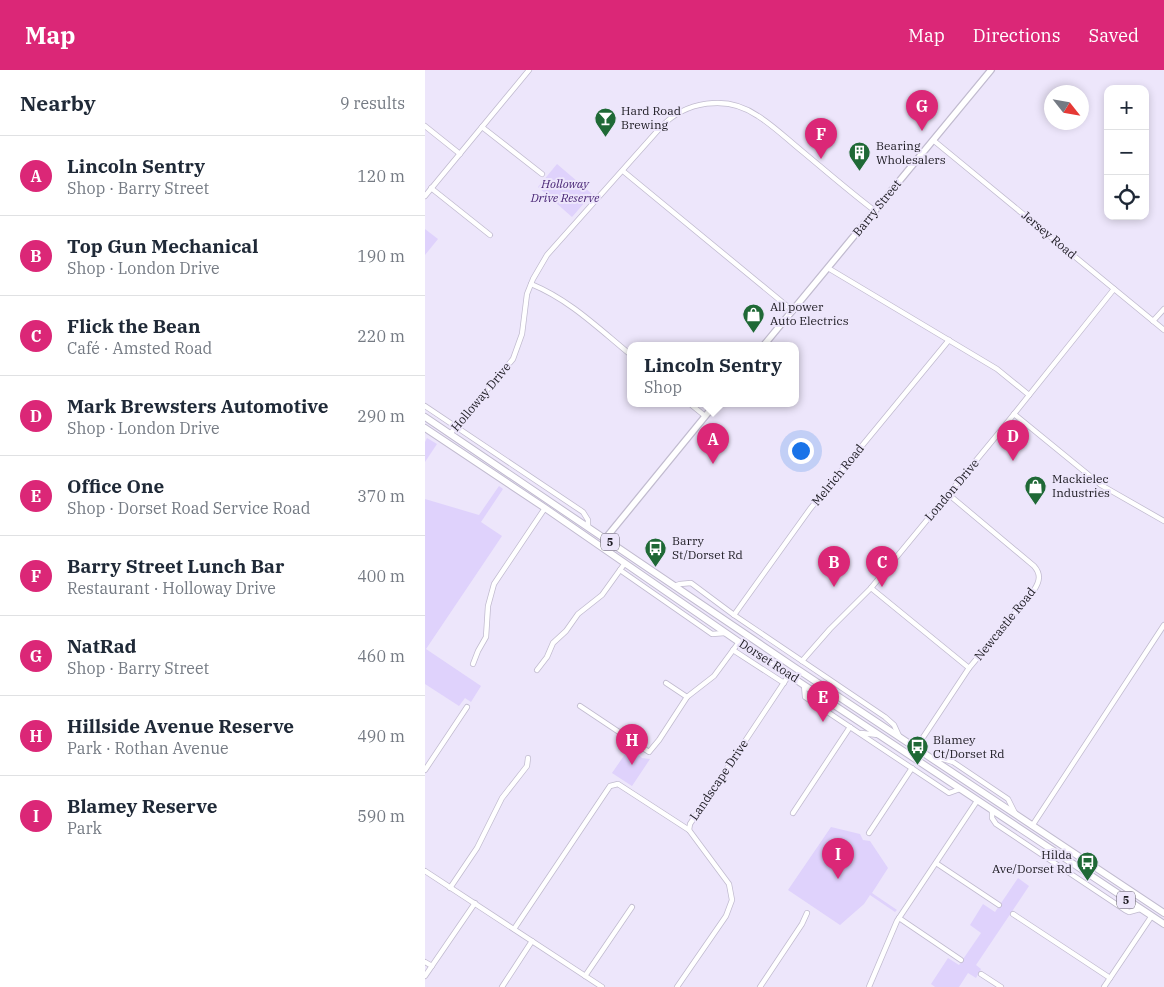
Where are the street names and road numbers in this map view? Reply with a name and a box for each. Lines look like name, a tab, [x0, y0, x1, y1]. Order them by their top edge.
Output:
street label: Barry Street	[849, 176, 904, 239]
street label: Jersey Road	[1019, 207, 1080, 262]
street label: Holloway Drive	[447, 359, 514, 434]
street label: Melrich Road	[808, 441, 867, 508]
street label: London Drive	[921, 456, 982, 524]
road number: 5	[601, 534, 619, 551]
street label: Newcastle Road	[971, 584, 1038, 663]
street label: Dorset Road	[736, 636, 802, 686]
street label: Landscape Drive	[686, 736, 751, 823]
road number: 5	[1117, 892, 1135, 908]

